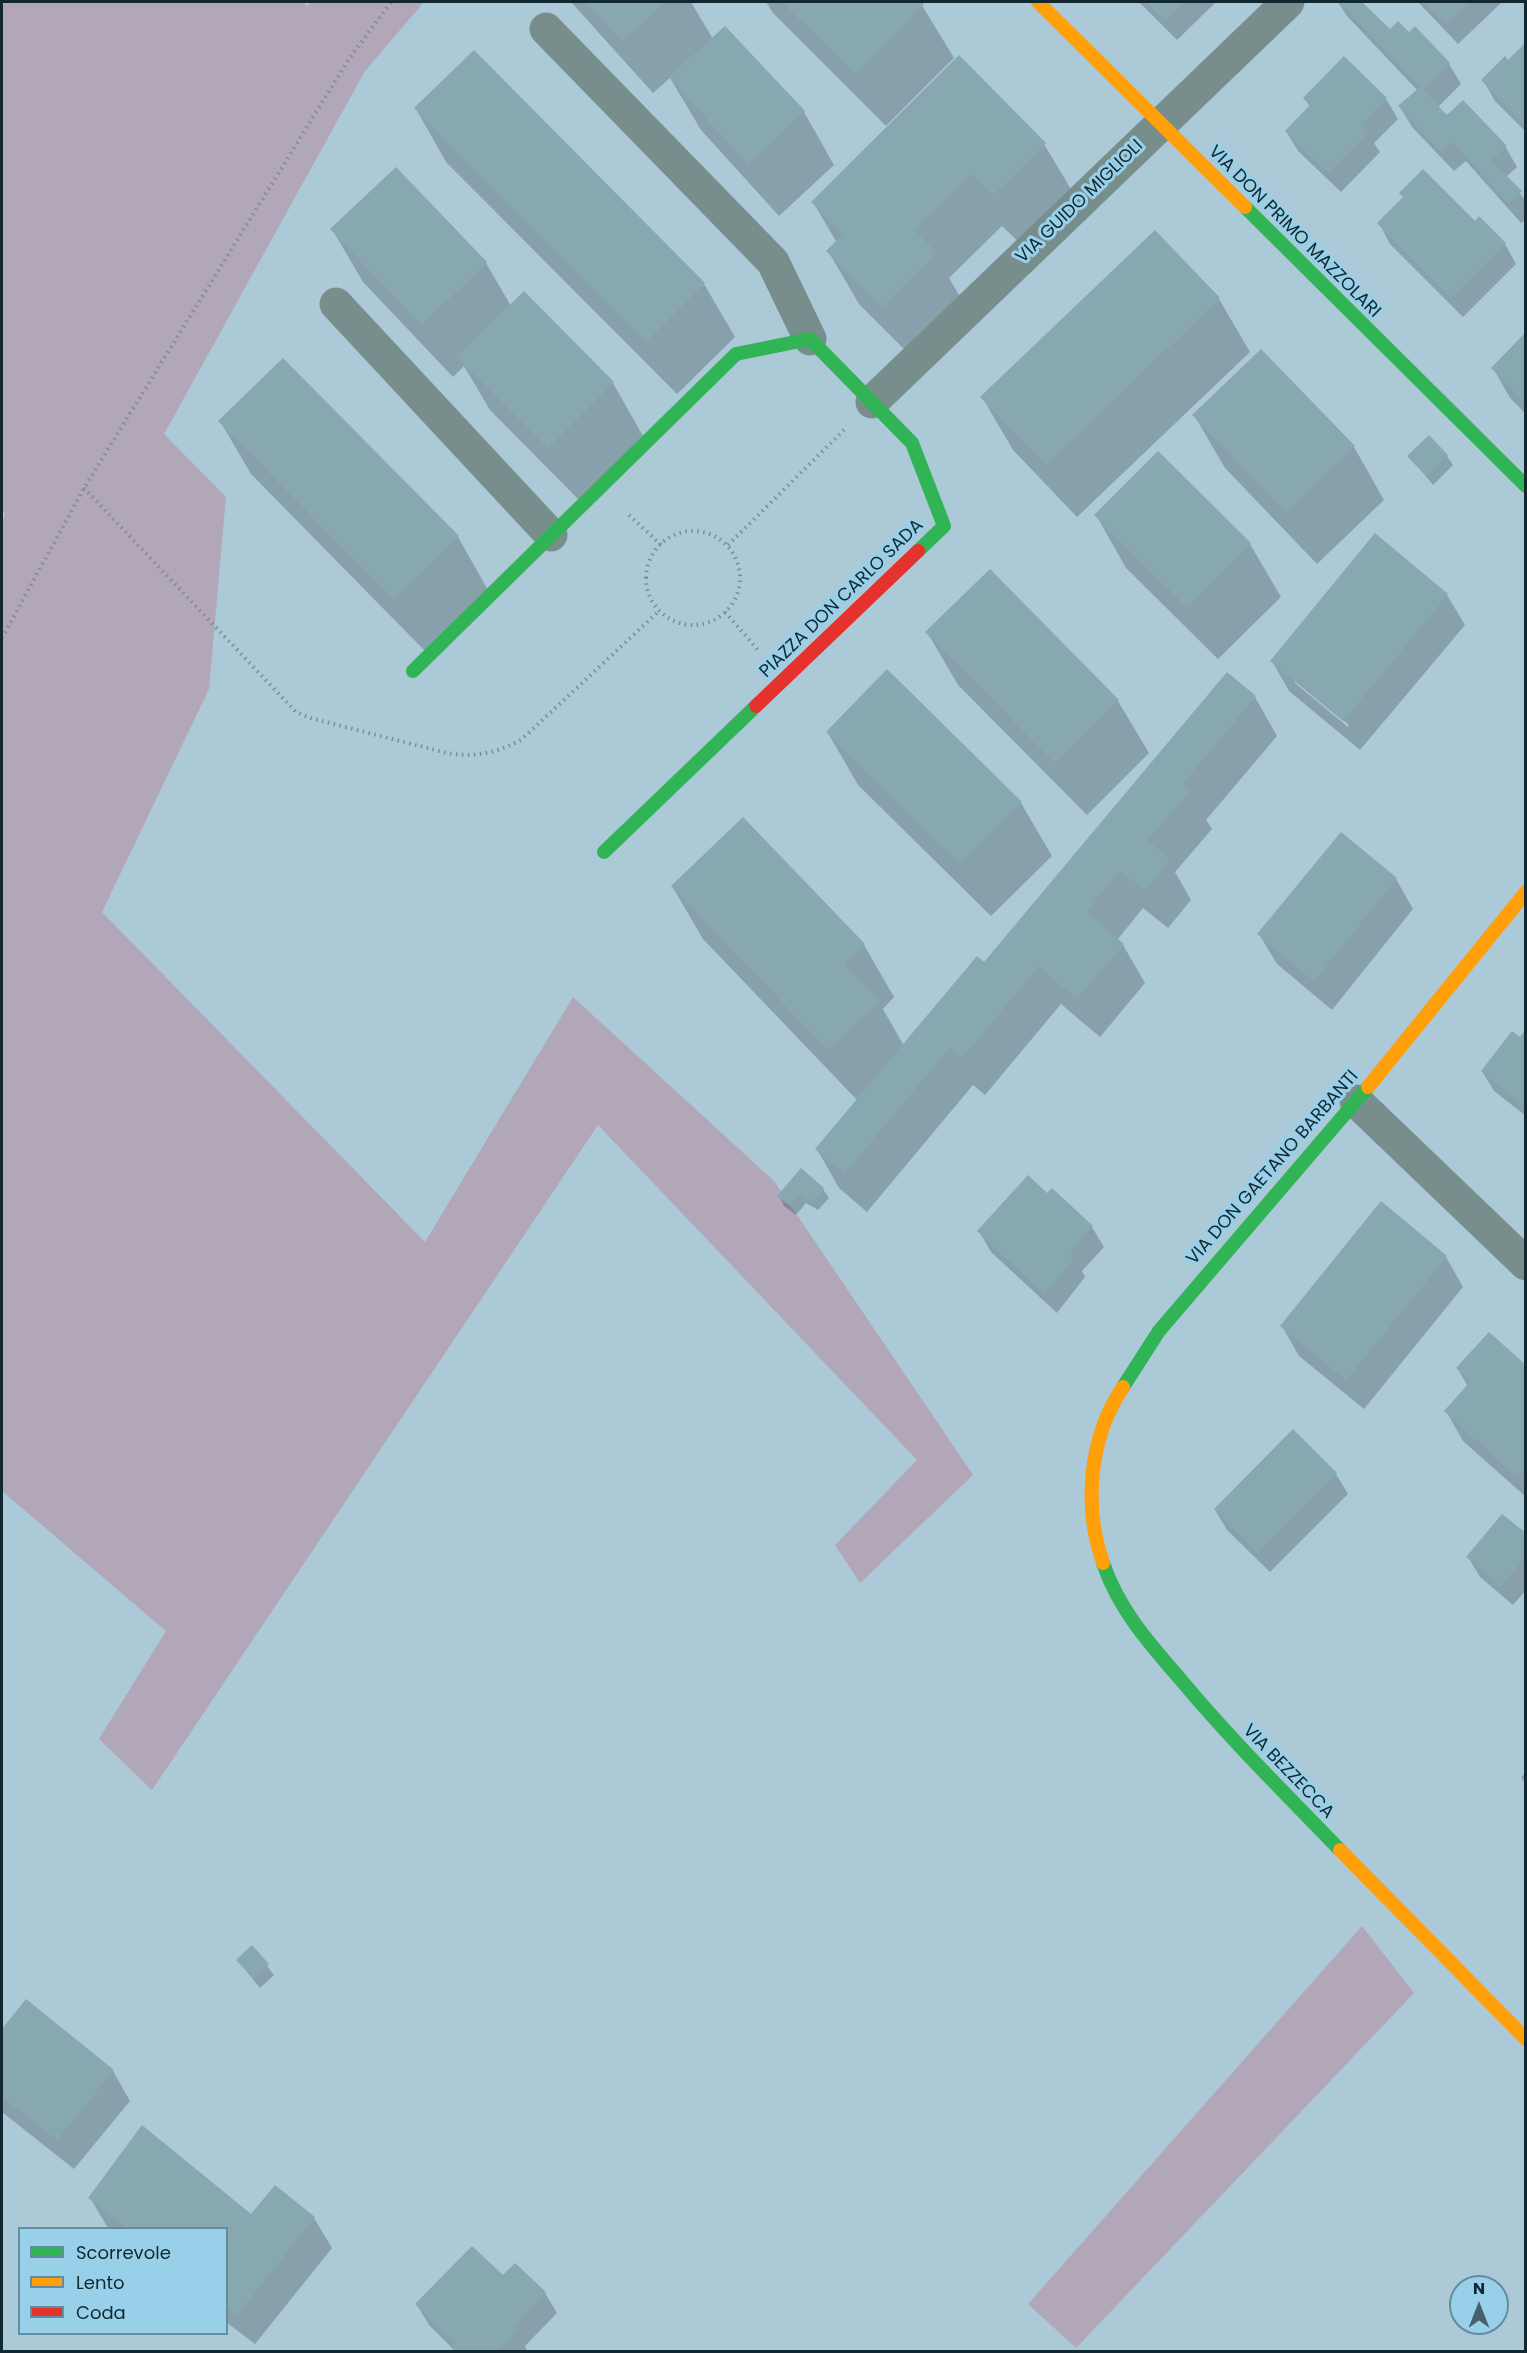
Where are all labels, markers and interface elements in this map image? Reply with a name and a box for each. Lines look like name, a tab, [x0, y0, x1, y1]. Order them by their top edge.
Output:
street label: VIA GUIDO MIGLIOLI	[1012, 136, 1148, 268]
street label: VIA DON PRIMO MAZZOLARI	[1203, 141, 1385, 323]
street label: PIAZZA DON CARLO SADA	[756, 515, 928, 683]
street label: VIA DON GAETANO BARBANTI	[1183, 1066, 1363, 1270]
street label: VIA BEZZECCA	[1238, 1720, 1338, 1824]
legend	[18, 2227, 228, 2335]
text: Scorrevole	[76, 2240, 171, 2265]
text: Lento	[76, 2270, 125, 2295]
north arrow	[1449, 2275, 1509, 2335]
text: N	[1473, 2277, 1485, 2300]
text: Coda	[76, 2300, 126, 2325]

